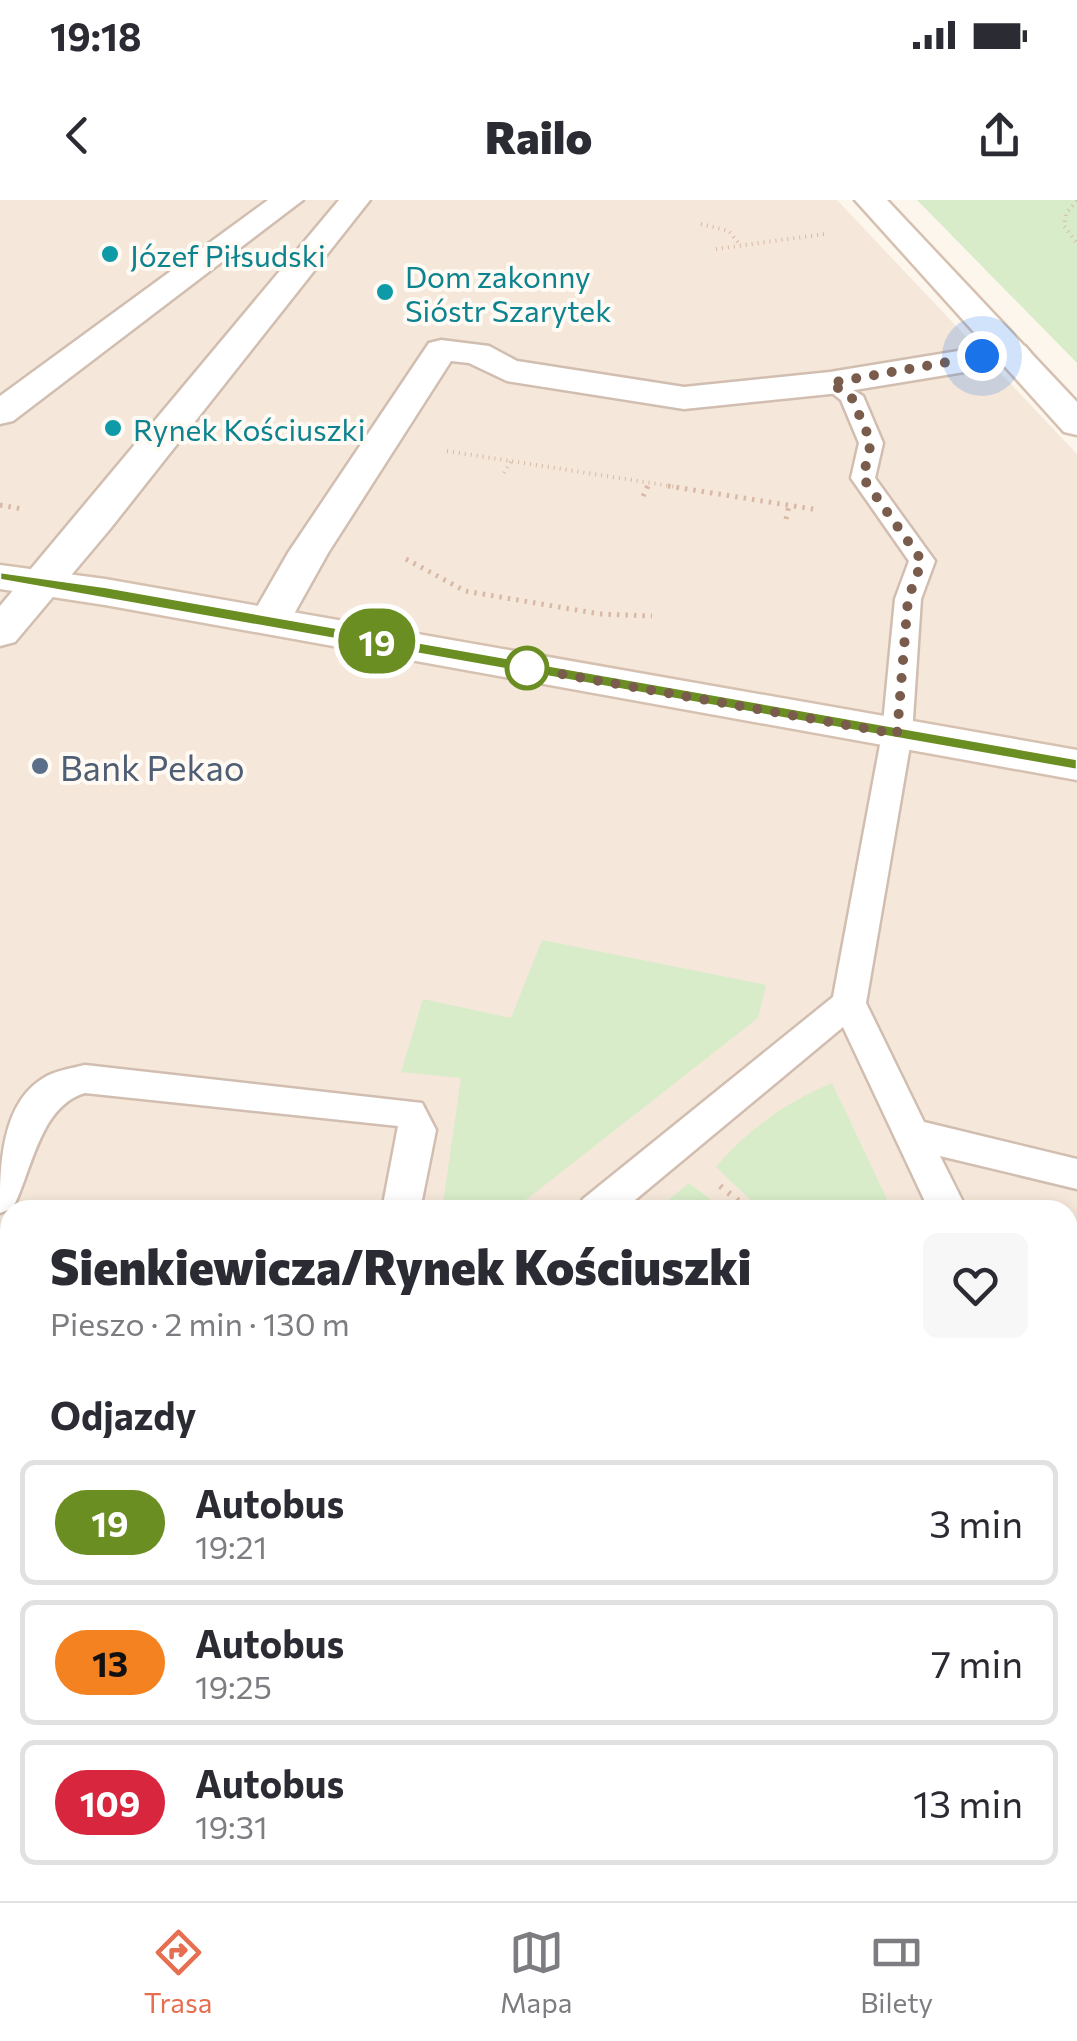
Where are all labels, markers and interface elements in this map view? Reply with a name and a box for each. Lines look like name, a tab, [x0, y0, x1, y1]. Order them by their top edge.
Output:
text: 19:18	[50, 12, 141, 59]
icon: back	[50, 108, 105, 163]
text: Railo	[485, 108, 592, 163]
icon: share	[972, 108, 1027, 163]
place label: Józef Piłsudski	[130, 236, 326, 273]
marker: Józef Piłsudski	[99, 243, 121, 265]
place label: Dom zakonny Sióstr Szarytek	[405, 257, 611, 328]
marker: Dom zakonny Sióstr Szarytek	[374, 281, 396, 303]
your location	[957, 331, 1007, 381]
place label: Rynek Kościuszki	[133, 410, 366, 447]
marker: Rynek Kościuszki	[102, 417, 124, 439]
line badge: 19	[332, 608, 422, 674]
text: 19	[358, 620, 396, 663]
unlabelled marker	[506, 647, 548, 689]
place label: Bank Pekao	[60, 745, 245, 788]
marker: Bank Pekao	[29, 755, 51, 777]
button: heart	[923, 1233, 1028, 1338]
text: Sienkiewicza/Rynek Kościuszki	[50, 1236, 752, 1295]
text: Pieszo · 2 min · 130 m	[50, 1303, 350, 1343]
text: Odjazdy	[50, 1391, 196, 1438]
text: Autobus	[195, 1479, 344, 1526]
text: 3 min	[929, 1499, 1023, 1546]
text: 19	[91, 1501, 129, 1544]
text: 19:21	[195, 1526, 267, 1566]
text: Autobus	[195, 1619, 344, 1666]
text: 7 min	[931, 1639, 1023, 1686]
text: 13	[92, 1641, 128, 1684]
text: 19:25	[195, 1666, 272, 1706]
text: Autobus	[195, 1759, 344, 1806]
text: 13 min	[913, 1779, 1023, 1826]
text: 109	[80, 1781, 140, 1824]
text: 19:31	[195, 1806, 268, 1846]
tab: Trasa	[144, 1925, 212, 2019]
tab: Mapa	[500, 1925, 572, 2019]
tab: Bilety	[860, 1925, 933, 2019]

